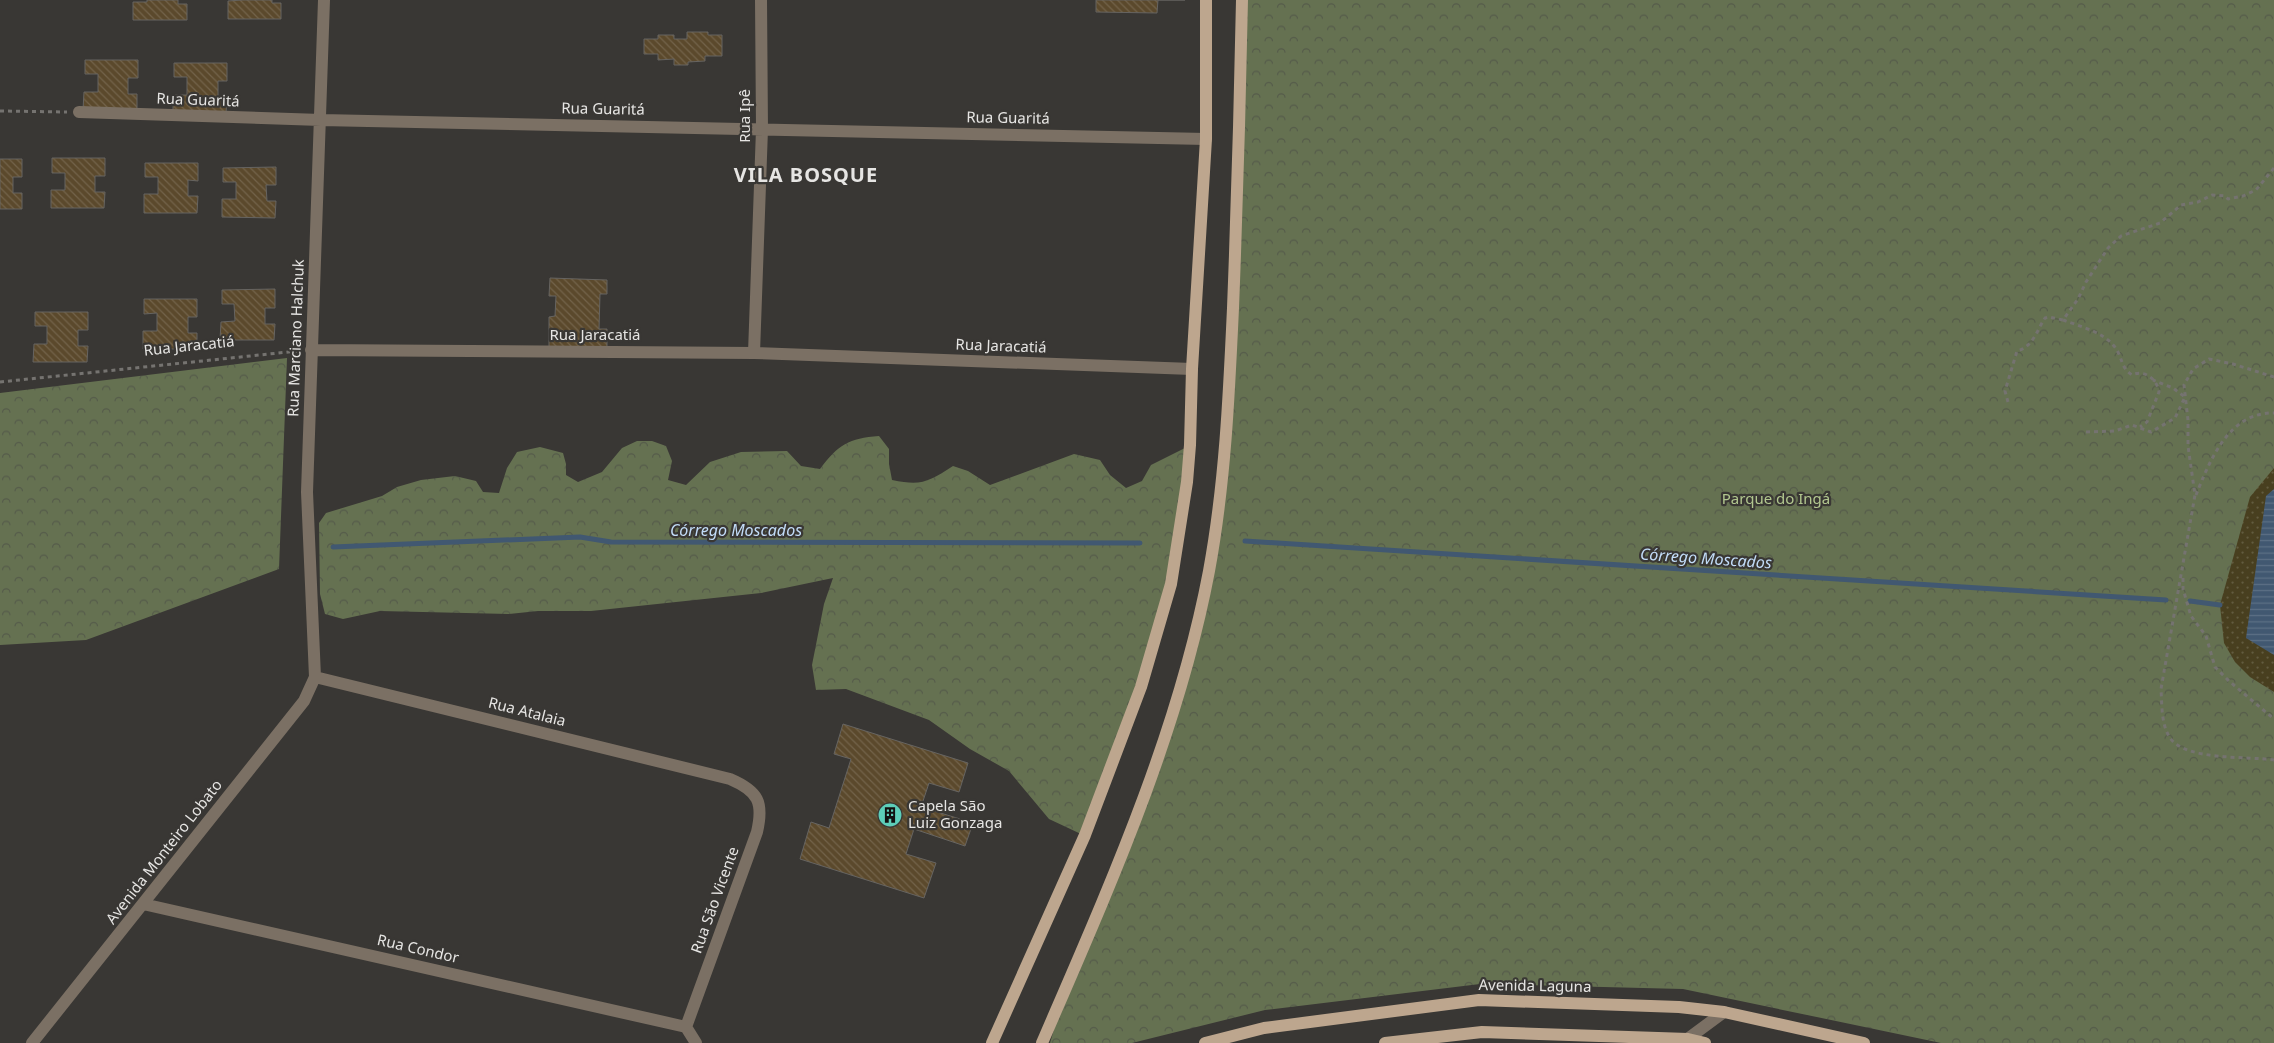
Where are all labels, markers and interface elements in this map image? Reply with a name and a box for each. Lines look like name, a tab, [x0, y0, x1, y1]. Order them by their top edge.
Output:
street label: Rua Guaritá	[156, 88, 240, 110]
street label: Rua Ipê	[734, 89, 754, 143]
street label: Rua Guaritá	[561, 97, 645, 119]
street label: Rua Guaritá	[966, 106, 1050, 128]
district label: VILA BOSQUE	[734, 161, 878, 188]
street label: Rua Marciano Halchuk	[282, 259, 308, 417]
street label: Rua Jaracatiá	[549, 324, 641, 344]
street label: Rua Jaracatiá	[143, 330, 235, 360]
street label: Rua Jaracatiá	[955, 333, 1047, 357]
park label: Parque do Ingá	[1722, 488, 1830, 508]
water label: Córrego Moscados	[670, 519, 802, 541]
water label: Córrego Moscados	[1639, 542, 1773, 574]
street label: Rua Atalaia	[487, 692, 568, 730]
street label: Avenida Monteiro Lobato	[101, 775, 226, 928]
place label: Capela São Luiz Gonzaga	[908, 795, 1002, 832]
building icon: Capela São Luiz Gonzaga	[877, 802, 903, 828]
street label: Rua São Vicente	[685, 844, 743, 956]
street label: Rua Condor	[375, 929, 461, 967]
street label: Avenida Laguna	[1478, 974, 1592, 996]

